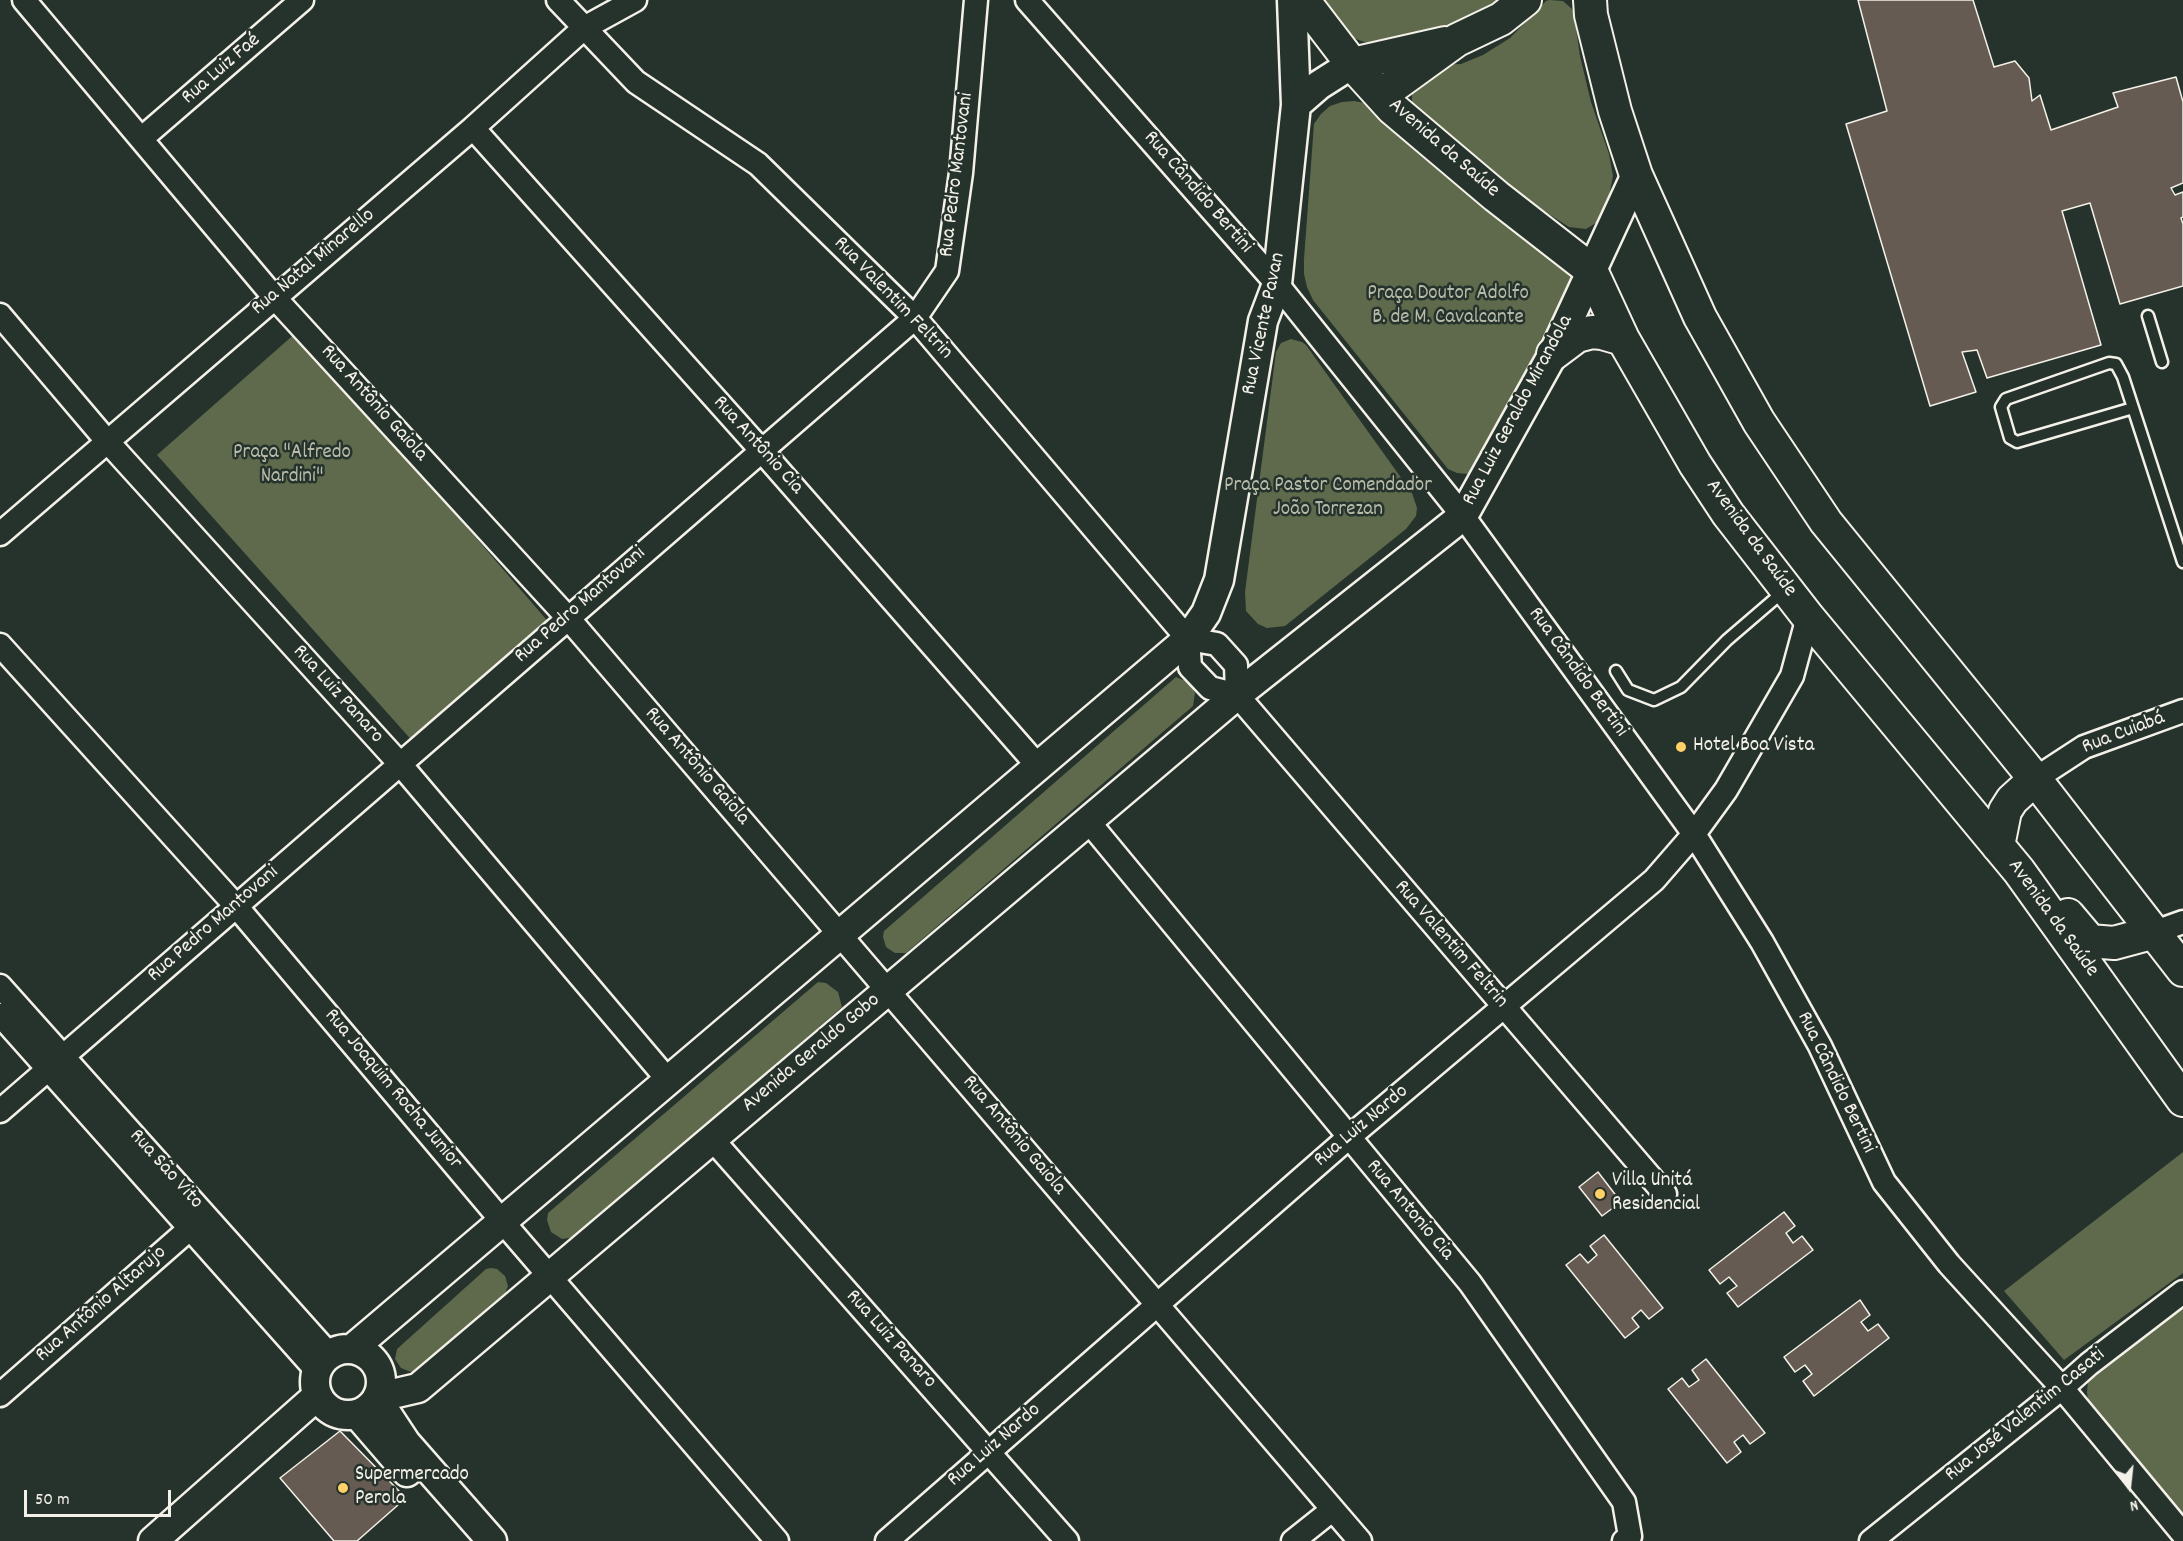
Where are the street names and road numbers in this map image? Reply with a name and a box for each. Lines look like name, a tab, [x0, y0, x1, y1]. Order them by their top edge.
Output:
street label: Rua Luiz Faé	[177, 29, 267, 111]
street label: Rua Pedro Mantovani	[935, 91, 981, 259]
street label: Avenida da Saúde	[1382, 94, 1504, 204]
street label: Rua Cândido Bertini	[1137, 127, 1257, 259]
street label: Rua Natal Minarello	[247, 204, 381, 322]
street label: Rua Valentim Feltrin	[827, 232, 957, 366]
street label: Rua Vicente Pavan	[1238, 251, 1292, 397]
street label: Rua Luiz Geraldo Mirandola	[1458, 311, 1580, 511]
street label: Rua Antônio Gaiola	[314, 340, 432, 468]
street label: Rua Antônio Cia	[706, 392, 808, 500]
street label: Avenida da Saúde	[1699, 475, 1801, 603]
street label: Rua Pedro Mantovani	[510, 542, 652, 670]
street label: Rua Cândido Bertini	[1521, 603, 1633, 743]
street label: Rua Luiz Panaro	[286, 640, 388, 750]
street label: Rua Antônio Gaiola	[638, 703, 754, 831]
street label: Rua Cuiabá	[2079, 707, 2169, 761]
street label: Avenida da Saúde	[2001, 855, 2103, 983]
street label: Rua Pedro Mantovani	[143, 861, 285, 989]
street label: Rua Valentim Feltrin	[1388, 876, 1512, 1014]
street label: Avenida Geraldo Gobo	[738, 989, 886, 1119]
street label: Rua Joaquim Rocha Junior	[317, 1005, 467, 1175]
street label: Rua Cândido Bertini	[1790, 1008, 1880, 1158]
street label: Rua Antônio Gaiola	[956, 1071, 1070, 1201]
street label: Rua Luiz Nardo	[1310, 1080, 1414, 1174]
street label: Rua São Vito	[123, 1125, 207, 1215]
street label: Rua Antonio Cia	[1360, 1155, 1458, 1267]
street label: Rua Antônio Altarujo	[31, 1241, 173, 1369]
street label: Rua Luiz Panaro	[839, 1285, 941, 1395]
street label: Rua José Valentim Casati	[1941, 1344, 2111, 1488]
street label: Rua Luiz Nardo	[943, 1399, 1047, 1493]

